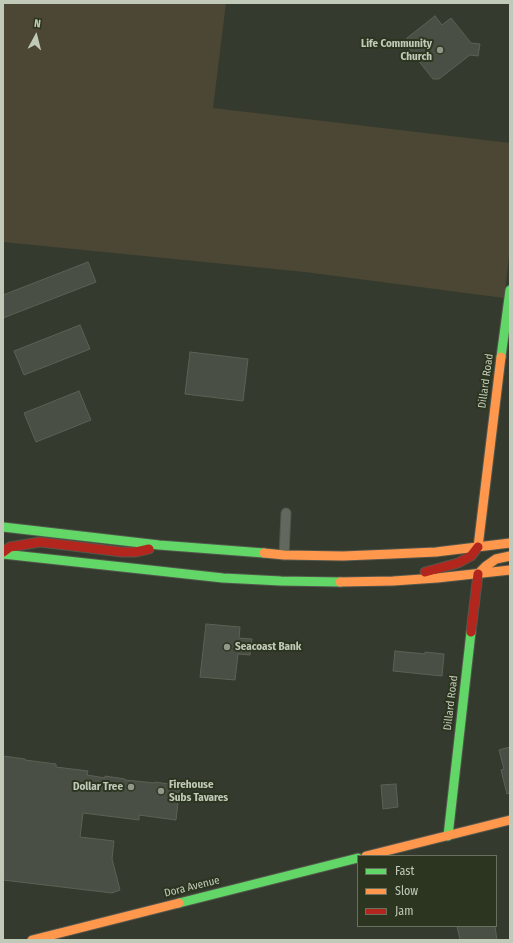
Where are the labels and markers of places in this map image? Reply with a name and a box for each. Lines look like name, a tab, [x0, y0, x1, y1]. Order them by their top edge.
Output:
place label: Life Community Church	[361, 37, 432, 63]
marker: Life Community Church	[435, 45, 445, 55]
place label: Seacoast Bank	[235, 640, 301, 654]
marker: Seacoast Bank	[222, 642, 232, 652]
place label: Firehouse Subs Tavares	[169, 778, 228, 804]
place label: Dollar Tree	[73, 780, 123, 794]
marker: Dollar Tree	[126, 782, 136, 792]
marker: Firehouse Subs Tavares	[156, 786, 166, 796]

